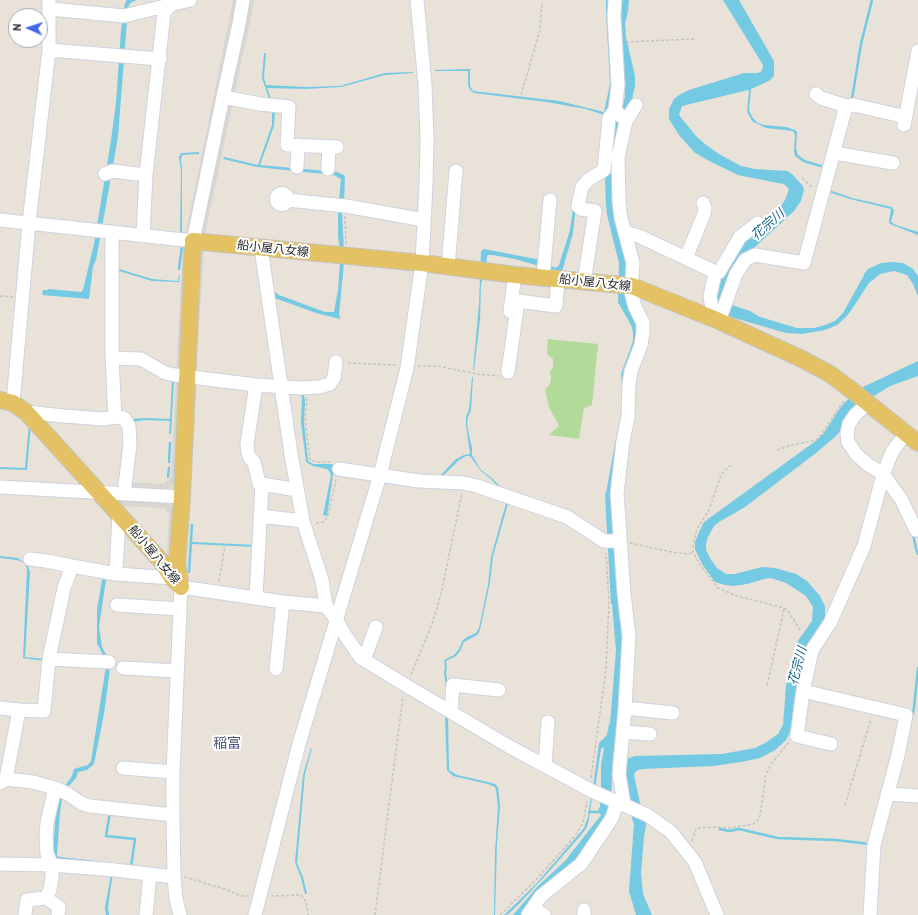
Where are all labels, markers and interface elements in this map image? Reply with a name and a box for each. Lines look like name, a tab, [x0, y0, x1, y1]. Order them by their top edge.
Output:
north arrow	[8, 8, 48, 48]
text: N	[10, 23, 24, 31]
water label: 花宗川	[748, 206, 788, 244]
street label: 船小屋八女線	[236, 238, 310, 260]
street label: 船小屋八女線	[558, 272, 632, 294]
street label: 船小屋八女線	[125, 523, 183, 587]
water label: 花宗川	[785, 645, 811, 687]
district label: 稲富	[213, 736, 241, 752]

